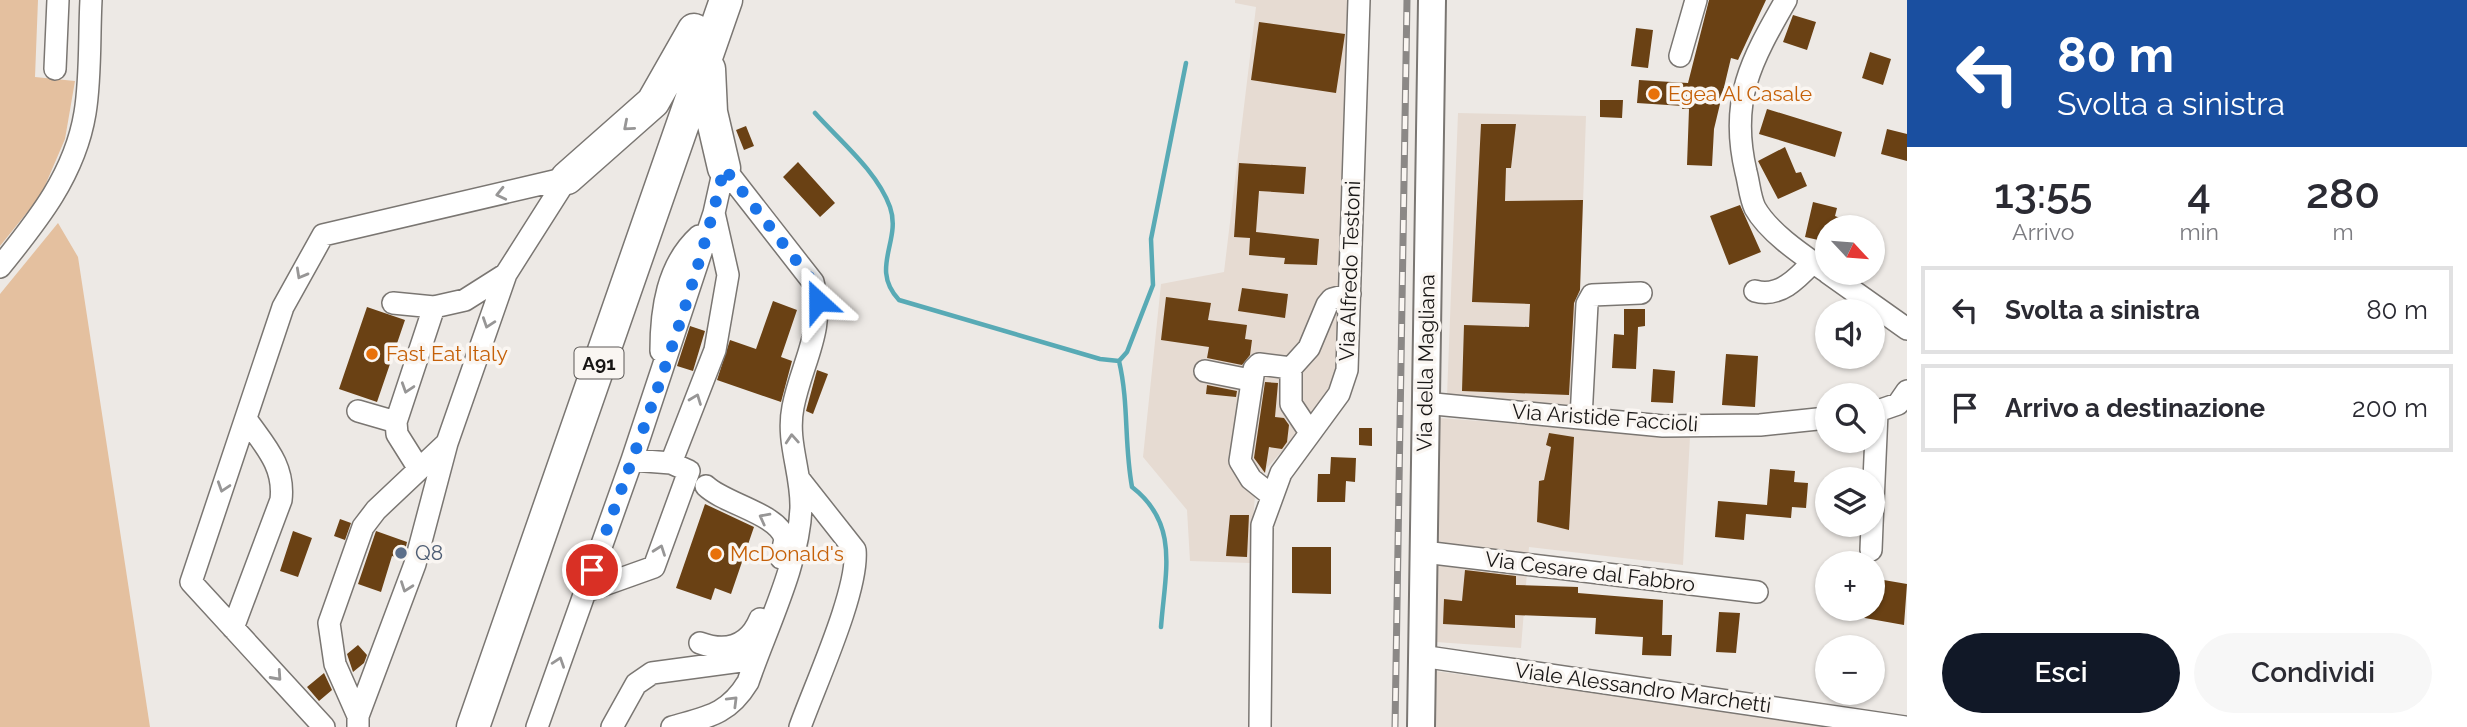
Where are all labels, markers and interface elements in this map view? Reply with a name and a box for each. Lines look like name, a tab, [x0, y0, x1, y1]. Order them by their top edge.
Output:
text: 80 m	[2057, 26, 2174, 83]
icon: left	[1942, 28, 2033, 119]
place label: Egea Al Casale	[1668, 81, 1812, 106]
text: Svolta a sinistra	[2057, 85, 2285, 122]
marker: Egea Al Casale	[1646, 86, 1662, 102]
one-way arrow	[624, 118, 637, 130]
text: 13:55	[1994, 169, 2092, 218]
text: 4	[2187, 169, 2211, 218]
text: 280	[2306, 169, 2380, 218]
street label: Via Alfredo Testoni	[1334, 180, 1365, 362]
one-way arrow	[495, 185, 507, 200]
north arrow	[1815, 215, 1885, 285]
map controls	[1815, 215, 1885, 705]
text: Arrivo	[2012, 218, 2074, 245]
text: min	[2179, 218, 2219, 245]
text: m	[2332, 218, 2354, 245]
position arrow	[781, 264, 855, 338]
one-way arrow	[296, 267, 309, 280]
street label: Via della Magliana	[1411, 274, 1440, 452]
icon: left	[1946, 291, 1984, 329]
text: Svolta a sinistra	[2005, 295, 2200, 325]
text: 80 m	[2366, 295, 2428, 325]
button: sound	[1815, 299, 1885, 369]
one-way arrow	[482, 317, 496, 329]
place label: Fast Eat Italy	[386, 341, 508, 366]
marker: Fast Eat Italy	[364, 346, 380, 362]
road number: A91	[574, 348, 624, 378]
one-way arrow	[401, 382, 416, 394]
button: search	[1815, 383, 1885, 453]
icon: arrive	[1946, 389, 1984, 427]
text: Arrivo a destinazione	[2005, 393, 2265, 423]
text: 200 m	[2352, 393, 2428, 423]
one-way arrow	[687, 394, 701, 406]
street label: Via Aristide Faccioli	[1511, 399, 1699, 436]
one-way arrow	[784, 433, 799, 444]
button: layers	[1815, 467, 1885, 537]
one-way arrow	[217, 481, 231, 493]
one-way arrow	[759, 512, 771, 526]
place label: Q8	[415, 540, 443, 565]
pin	[562, 540, 622, 600]
place label: McDonald's	[730, 541, 844, 566]
one-way arrow	[652, 544, 666, 556]
marker: Q8	[393, 545, 409, 561]
marker: McDonald's	[708, 546, 724, 562]
street label: Via Cesare dal Fabbro	[1484, 546, 1697, 597]
icon: arrive	[573, 551, 611, 589]
button: +	[1815, 551, 1885, 621]
one-way arrow	[401, 581, 415, 593]
button: Esci	[1942, 633, 2180, 713]
button: Condividi	[2194, 633, 2432, 713]
button: −	[1815, 635, 1885, 705]
one-way arrow	[551, 657, 565, 669]
street label: Viale Alessandro Marchetti	[1513, 657, 1773, 718]
one-way arrow	[269, 668, 282, 681]
one-way arrow	[725, 696, 738, 709]

